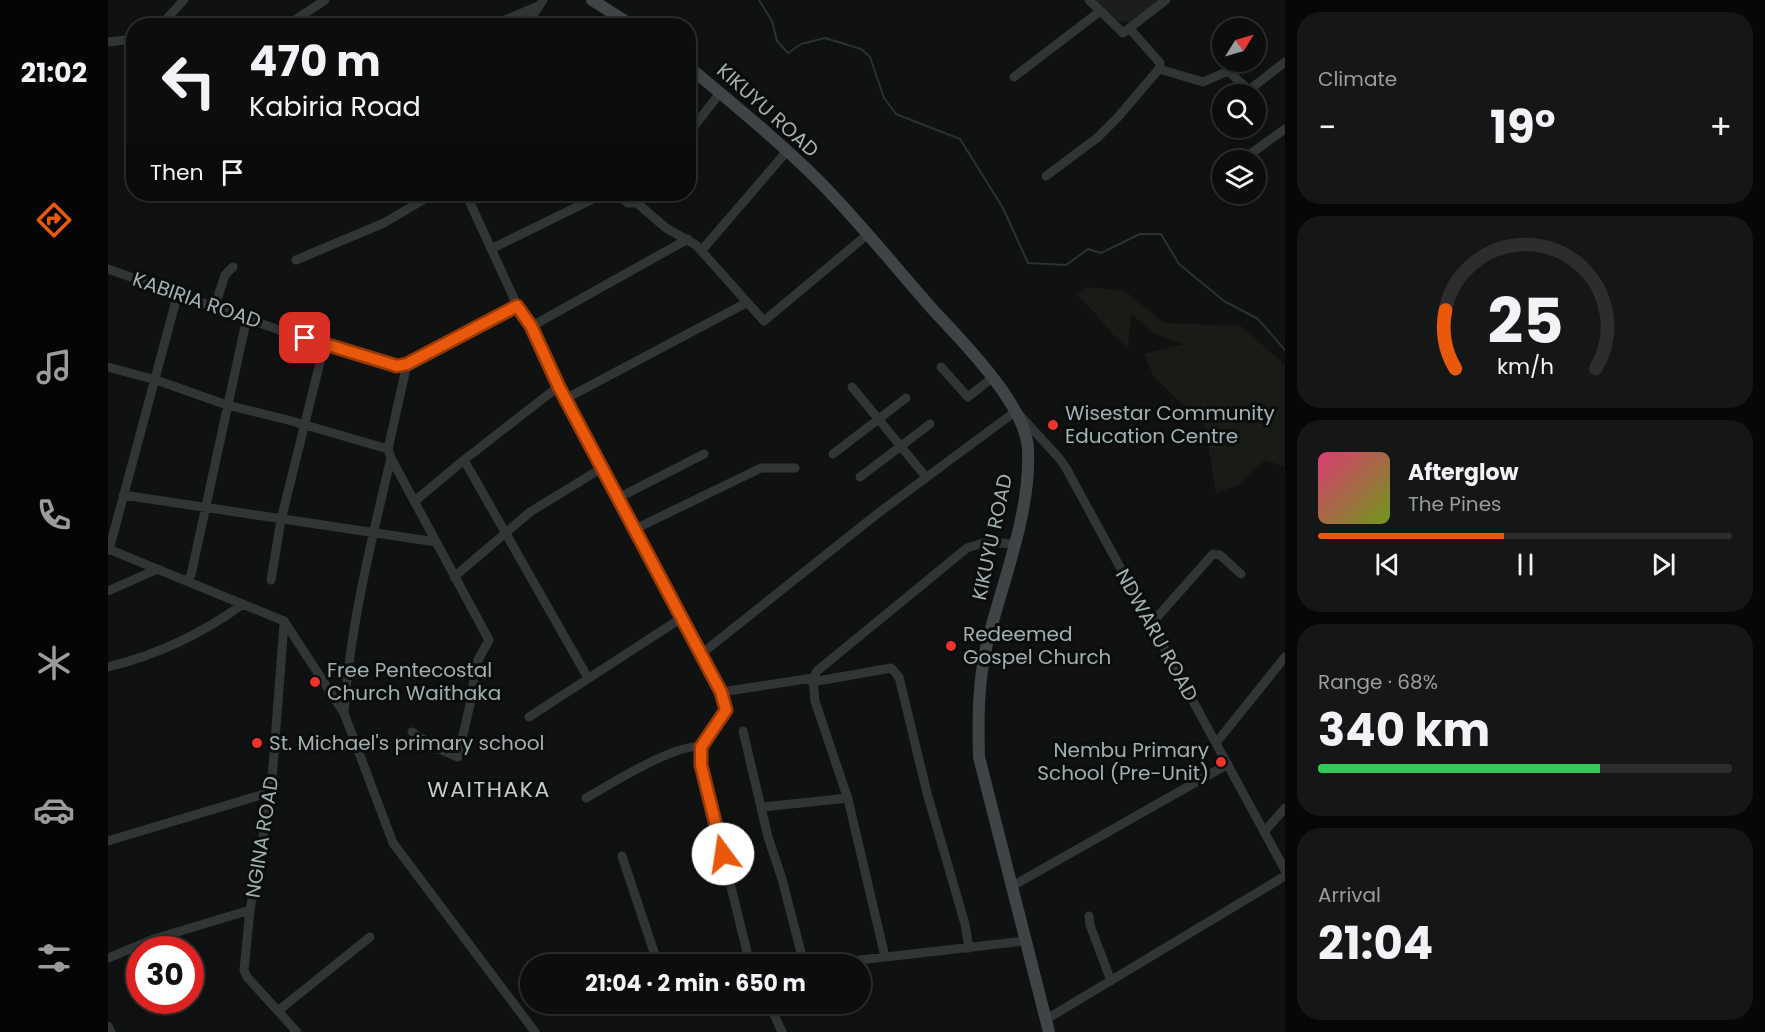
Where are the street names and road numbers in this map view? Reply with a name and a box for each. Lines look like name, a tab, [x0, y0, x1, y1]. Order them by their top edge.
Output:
street label: KIKUYU ROAD	[711, 57, 825, 163]
street label: KABIRIA ROAD	[129, 265, 265, 335]
street label: KIKUYU ROAD	[965, 471, 1019, 603]
street label: NDWARU ROAD	[1109, 564, 1205, 706]
street label: NGINA ROAD	[239, 774, 285, 900]

